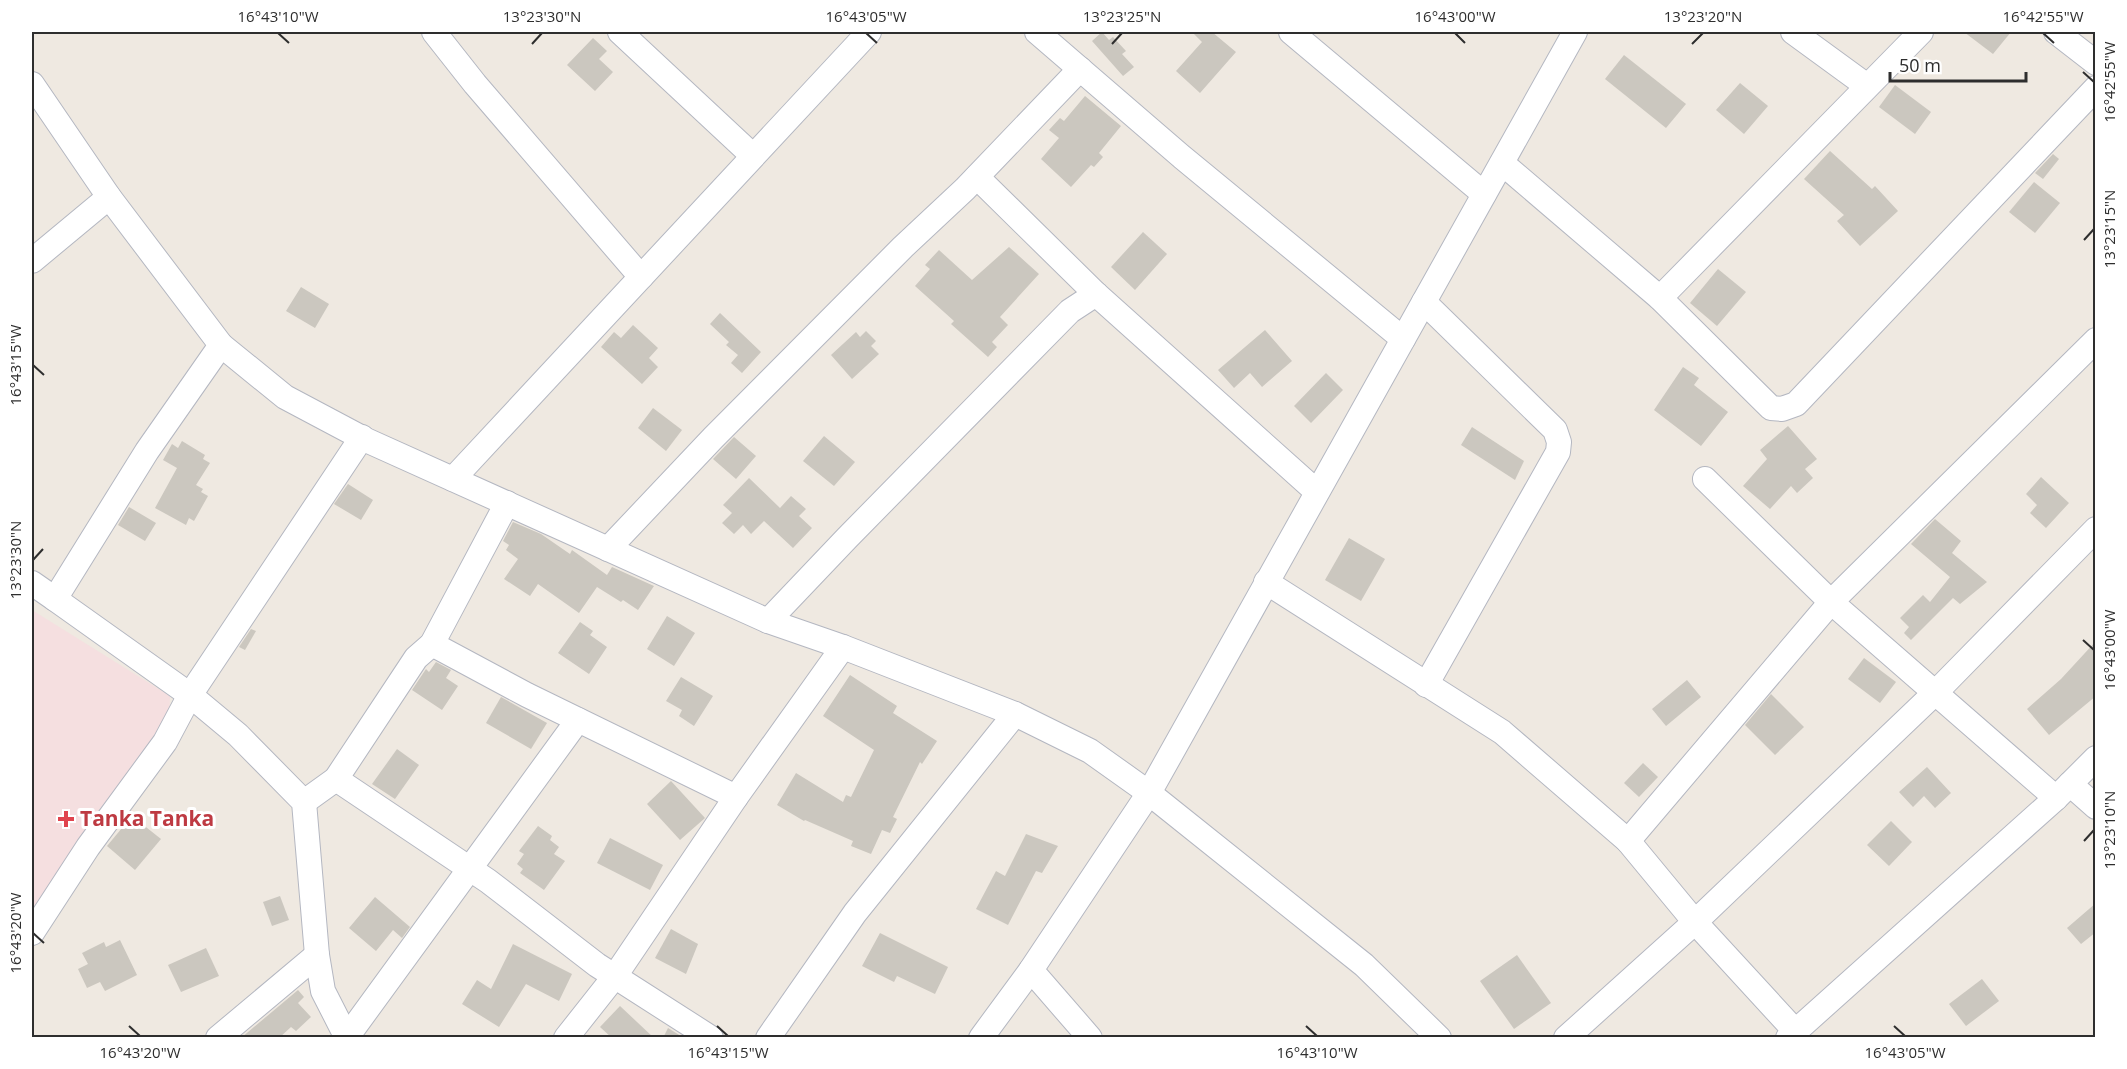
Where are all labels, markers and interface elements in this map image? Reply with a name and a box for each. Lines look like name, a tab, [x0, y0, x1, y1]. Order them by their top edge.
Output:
text: 16°43'10"W	[238, 6, 319, 26]
text: 13°23'30"N	[503, 6, 581, 26]
text: 16°43'05"W	[826, 6, 907, 26]
text: 13°23'25"N	[1083, 6, 1161, 26]
text: 16°43'00"W	[1415, 6, 1496, 26]
text: 13°23'20"N	[1664, 6, 1742, 26]
text: 16°42'55"W	[2003, 6, 2084, 26]
text: 16°42'55"W	[2099, 41, 2119, 123]
scale bar	[1890, 45, 2026, 83]
text: 50 m	[1899, 53, 1941, 77]
text: 13°23'15"N	[2099, 190, 2119, 268]
text: 16°43'15"W	[5, 324, 25, 406]
text: 13°23'30"N	[5, 521, 25, 599]
text: 16°43'00"W	[2099, 609, 2119, 691]
text: 13°23'10"N	[2099, 791, 2119, 869]
place label: Tanka Tanka	[80, 804, 214, 832]
marker: Tanka Tanka	[57, 810, 75, 828]
text: 16°43'20"W	[5, 892, 25, 974]
text: 16°43'20"W	[100, 1042, 181, 1062]
text: 16°43'15"W	[688, 1042, 769, 1062]
text: 16°43'10"W	[1277, 1042, 1358, 1062]
text: 16°43'05"W	[1865, 1042, 1946, 1062]

